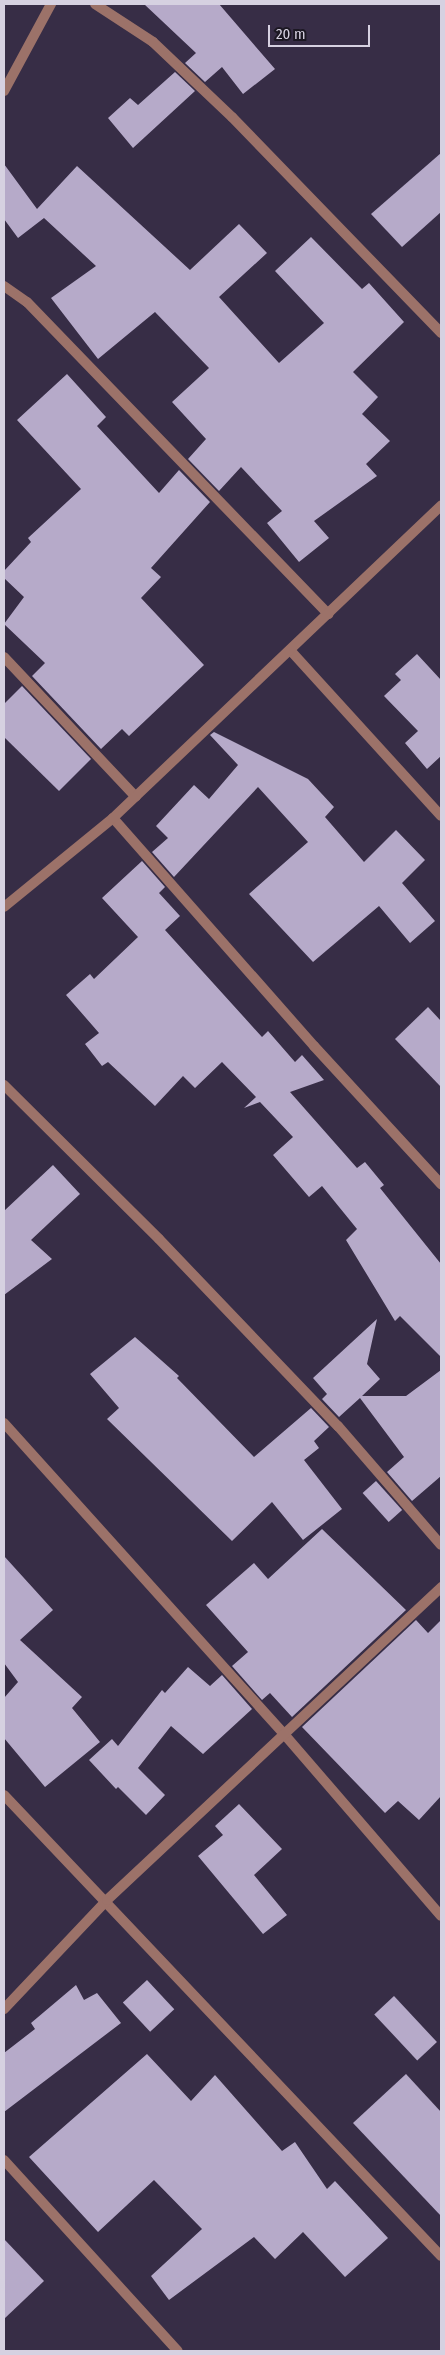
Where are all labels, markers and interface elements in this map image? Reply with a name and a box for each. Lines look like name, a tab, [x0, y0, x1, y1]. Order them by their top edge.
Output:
scale bar	[270, 15, 372, 47]
text: 20 m	[276, 25, 306, 43]

